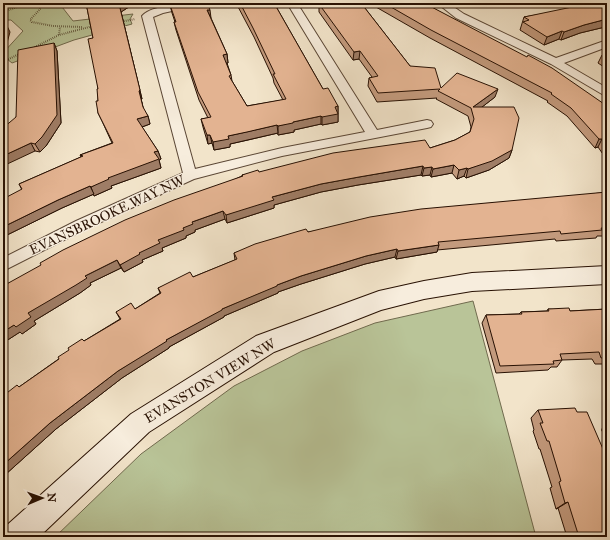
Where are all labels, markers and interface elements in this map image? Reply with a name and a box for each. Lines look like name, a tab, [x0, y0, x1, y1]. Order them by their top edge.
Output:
street label: EVANSBROOKE WAY NW	[26, 171, 188, 259]
street label: EVANSTON VIEW NW	[141, 335, 279, 427]
north arrow	[22, 478, 62, 518]
text: N	[45, 493, 58, 503]

